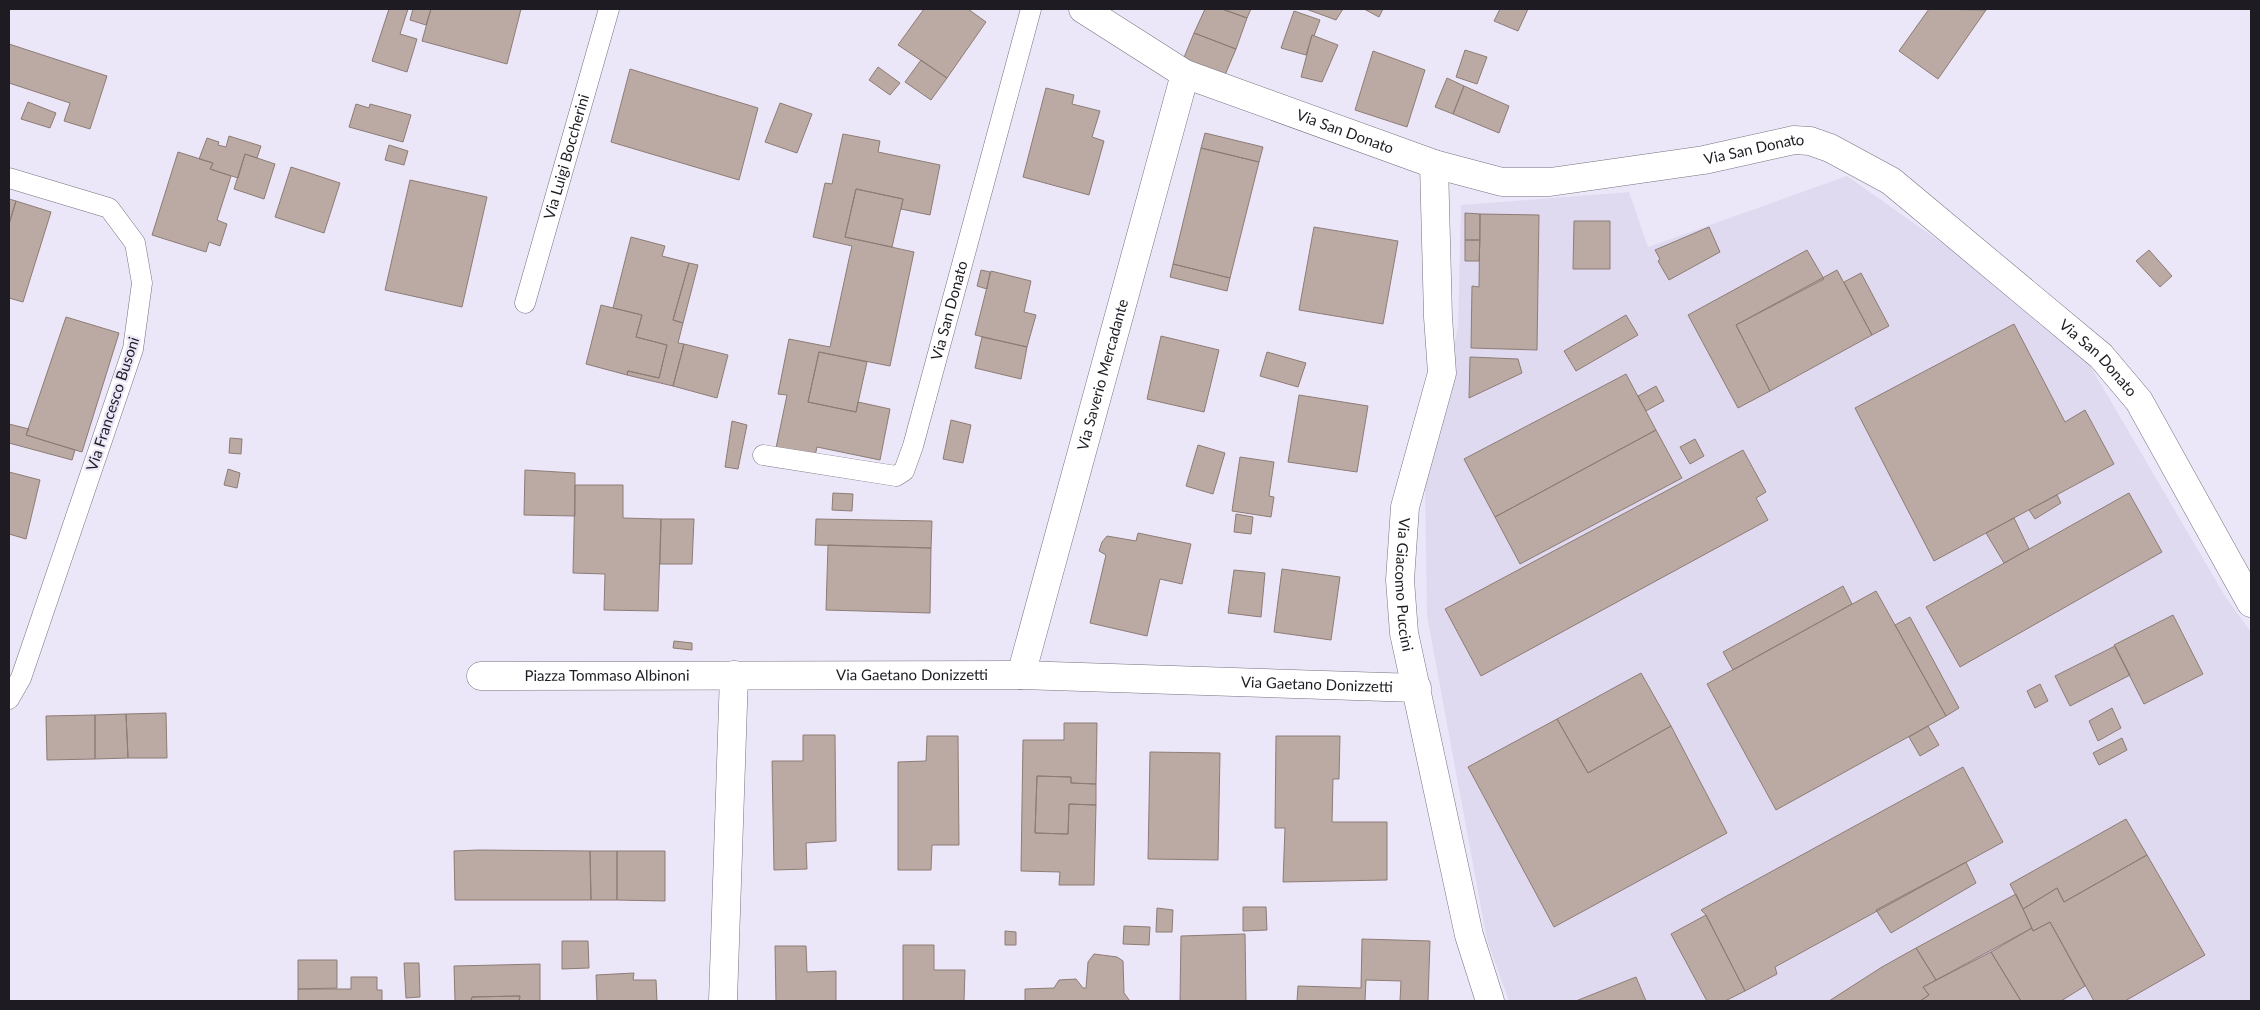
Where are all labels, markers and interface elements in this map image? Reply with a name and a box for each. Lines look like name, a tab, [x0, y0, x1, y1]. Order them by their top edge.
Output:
street label: Via Luigi Boccherini	[539, 92, 592, 221]
street label: Via San Donato	[1294, 105, 1396, 157]
street label: Via San Donato	[1702, 130, 1805, 168]
street label: Via San Donato	[927, 259, 971, 362]
street label: Via Saverio Mercadante	[1073, 297, 1131, 452]
street label: Via San Donato	[2056, 315, 2141, 400]
street label: Via Francesco Busoni	[82, 334, 142, 473]
street label: Via Giacomo Puccini	[1392, 517, 1418, 653]
street label: Via Gaetano Donizzetti	[836, 665, 988, 683]
street label: Piazza Tommaso Albinoni	[524, 666, 690, 684]
street label: Via Gaetano Donizzetti	[1241, 672, 1393, 695]

